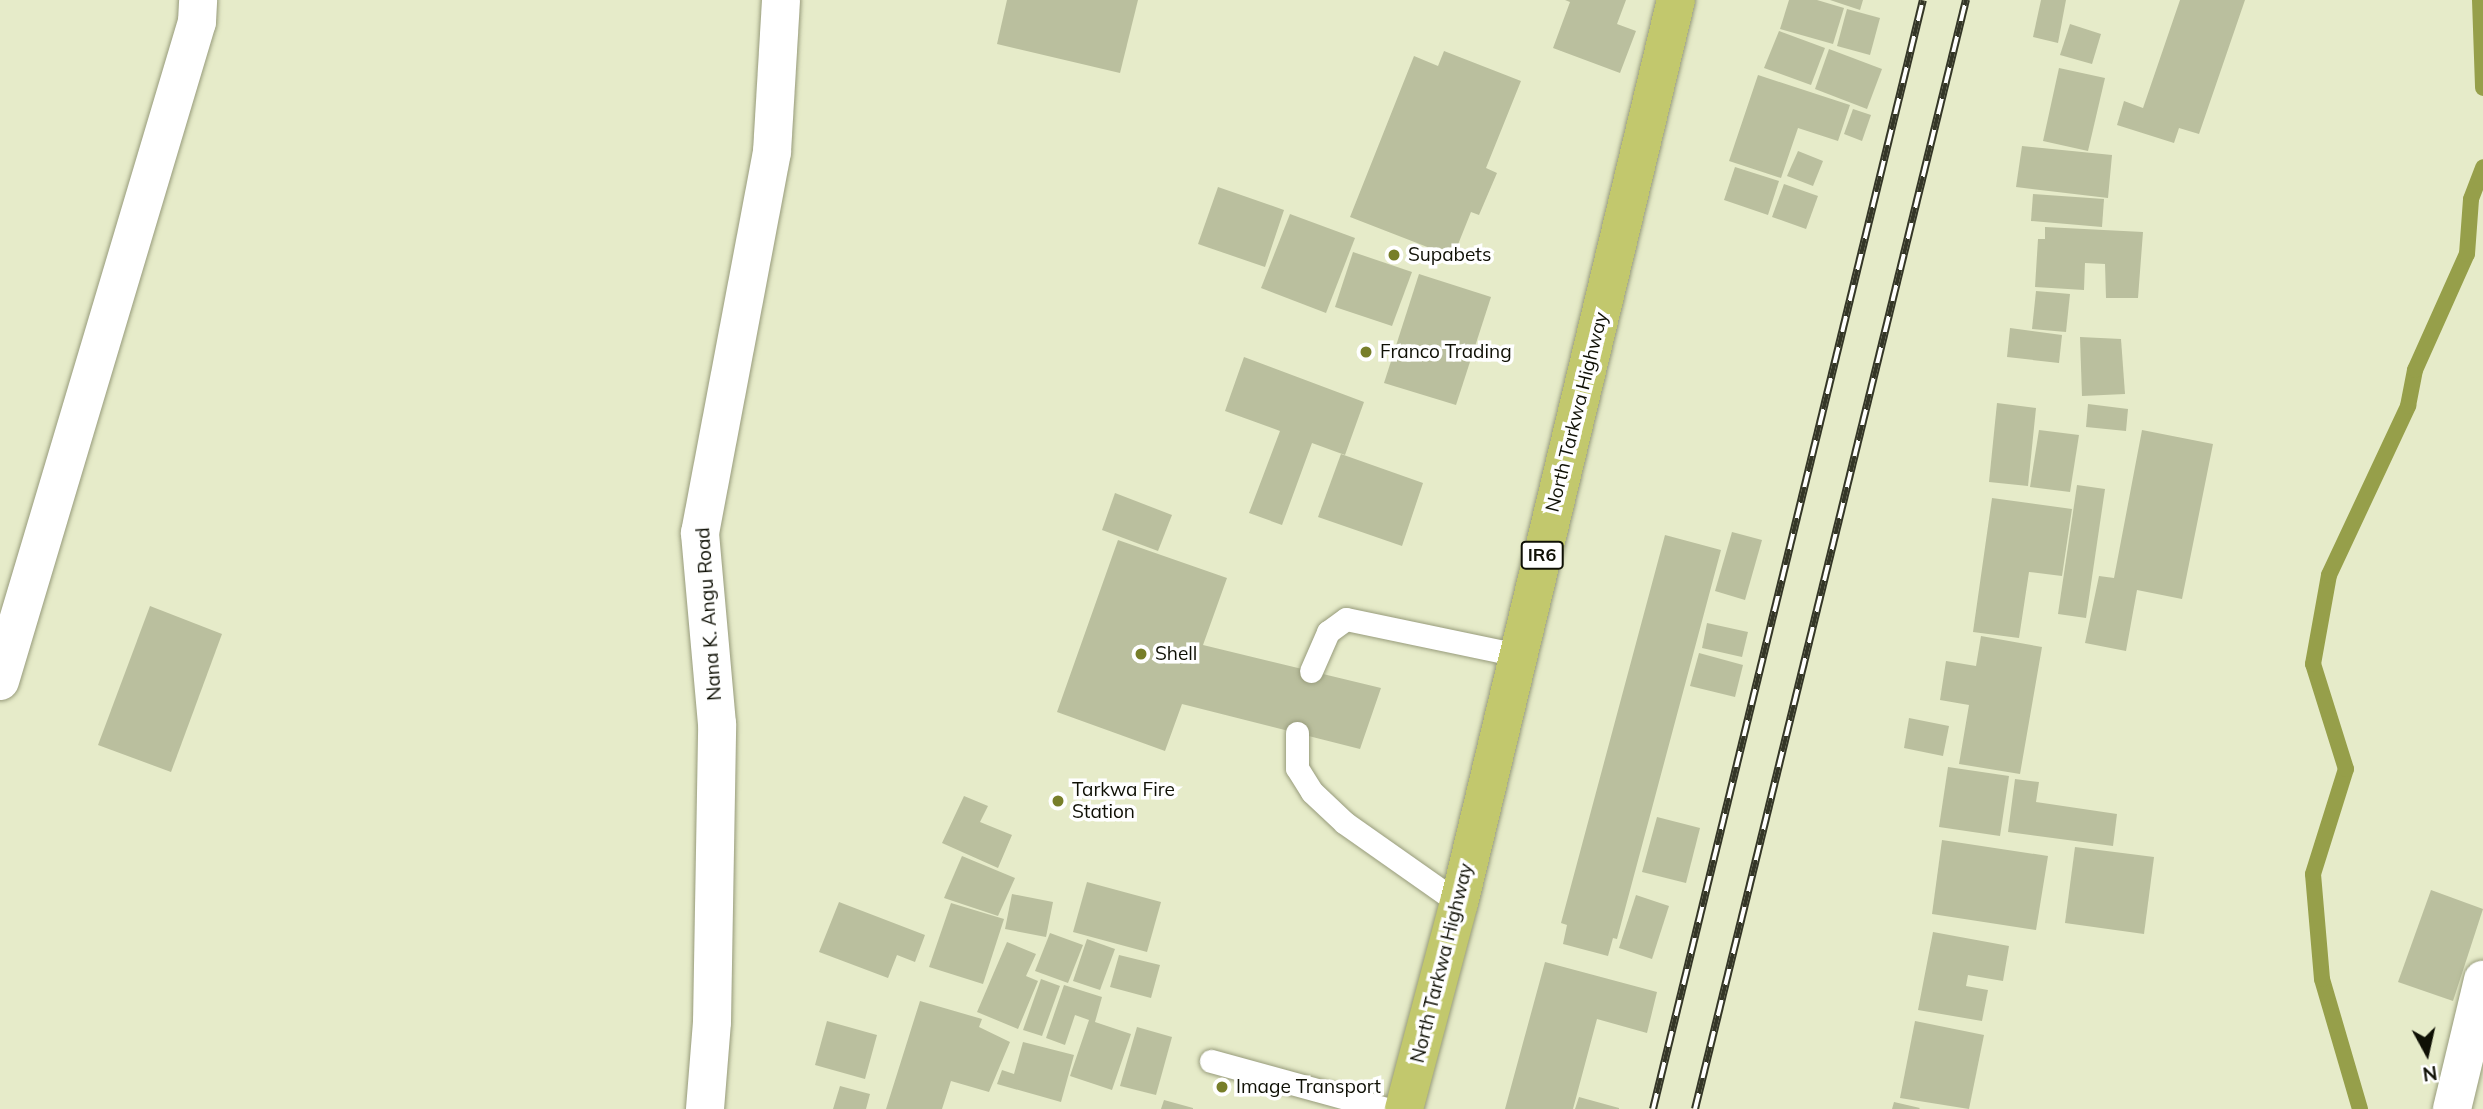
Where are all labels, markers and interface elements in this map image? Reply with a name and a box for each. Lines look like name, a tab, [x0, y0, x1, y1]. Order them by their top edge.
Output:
place label: Supabets	[1408, 244, 1491, 266]
marker: Supabets	[1386, 247, 1402, 263]
street label: North Tarkwa Highway	[1541, 310, 1613, 514]
place label: Franco Trading	[1380, 341, 1512, 363]
marker: Franco Trading	[1358, 344, 1374, 360]
street label: Nana K. Angu Road	[692, 527, 726, 701]
road number: IR6	[1519, 540, 1565, 570]
place label: Shell	[1155, 643, 1197, 665]
marker: Shell	[1133, 646, 1149, 662]
place label: Tarkwa Fire Station	[1072, 779, 1175, 823]
marker: Tarkwa Fire Station	[1050, 793, 1066, 809]
street label: North Tarkwa Highway	[1406, 861, 1478, 1065]
north arrow	[2392, 1018, 2462, 1088]
text: N	[2421, 1061, 2439, 1087]
place label: Image Transport	[1236, 1076, 1381, 1098]
marker: Image Transport	[1214, 1079, 1230, 1095]

